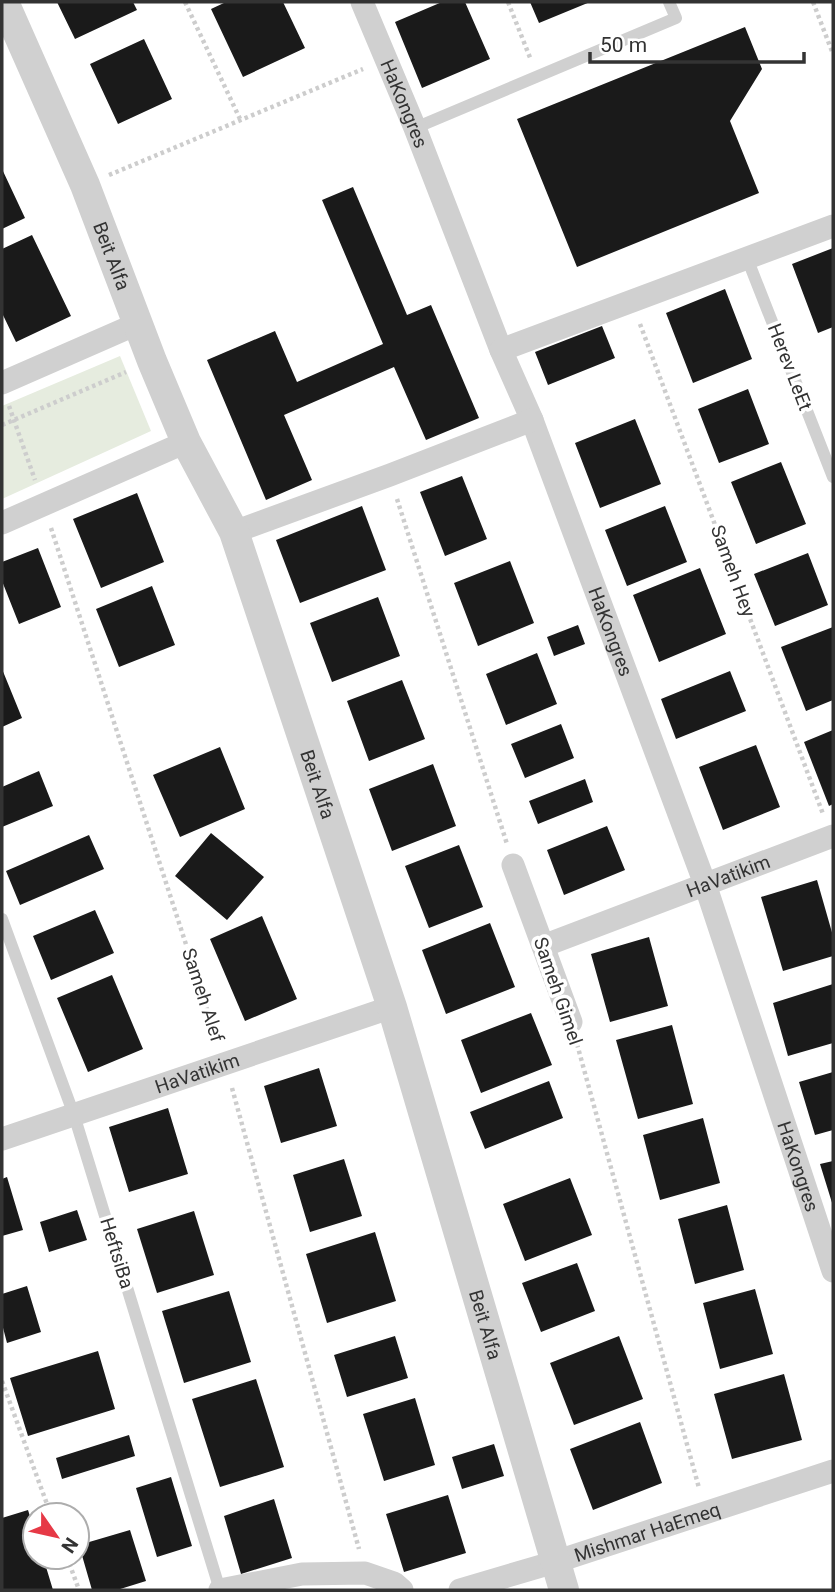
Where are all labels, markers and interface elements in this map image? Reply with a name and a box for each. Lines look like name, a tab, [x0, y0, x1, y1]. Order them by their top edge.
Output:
scale bar	[590, 21, 804, 65]
text: 50 m	[600, 33, 647, 57]
street label: HaKongres	[376, 56, 433, 151]
street label: Beit Alfa	[89, 218, 135, 293]
street label: Herev LeEt	[763, 320, 817, 414]
street label: Sameh Hey	[706, 522, 760, 620]
street label: HaKongres	[584, 584, 638, 679]
street label: Beit Alfa	[296, 747, 340, 822]
street label: HaVatikim	[683, 849, 773, 902]
street label: Sameh Gimel	[529, 934, 587, 1048]
street label: Sameh Alef	[177, 945, 229, 1045]
street label: HaVatikim	[152, 1048, 242, 1098]
street label: HaKongres	[773, 1118, 824, 1215]
street label: HeftsiBa	[95, 1215, 139, 1291]
street label: Beit Alfa	[465, 1287, 507, 1362]
street label: Mishmar HaEmeq	[571, 1497, 723, 1566]
north arrow	[21, 1501, 91, 1571]
text: N	[56, 1533, 83, 1557]

